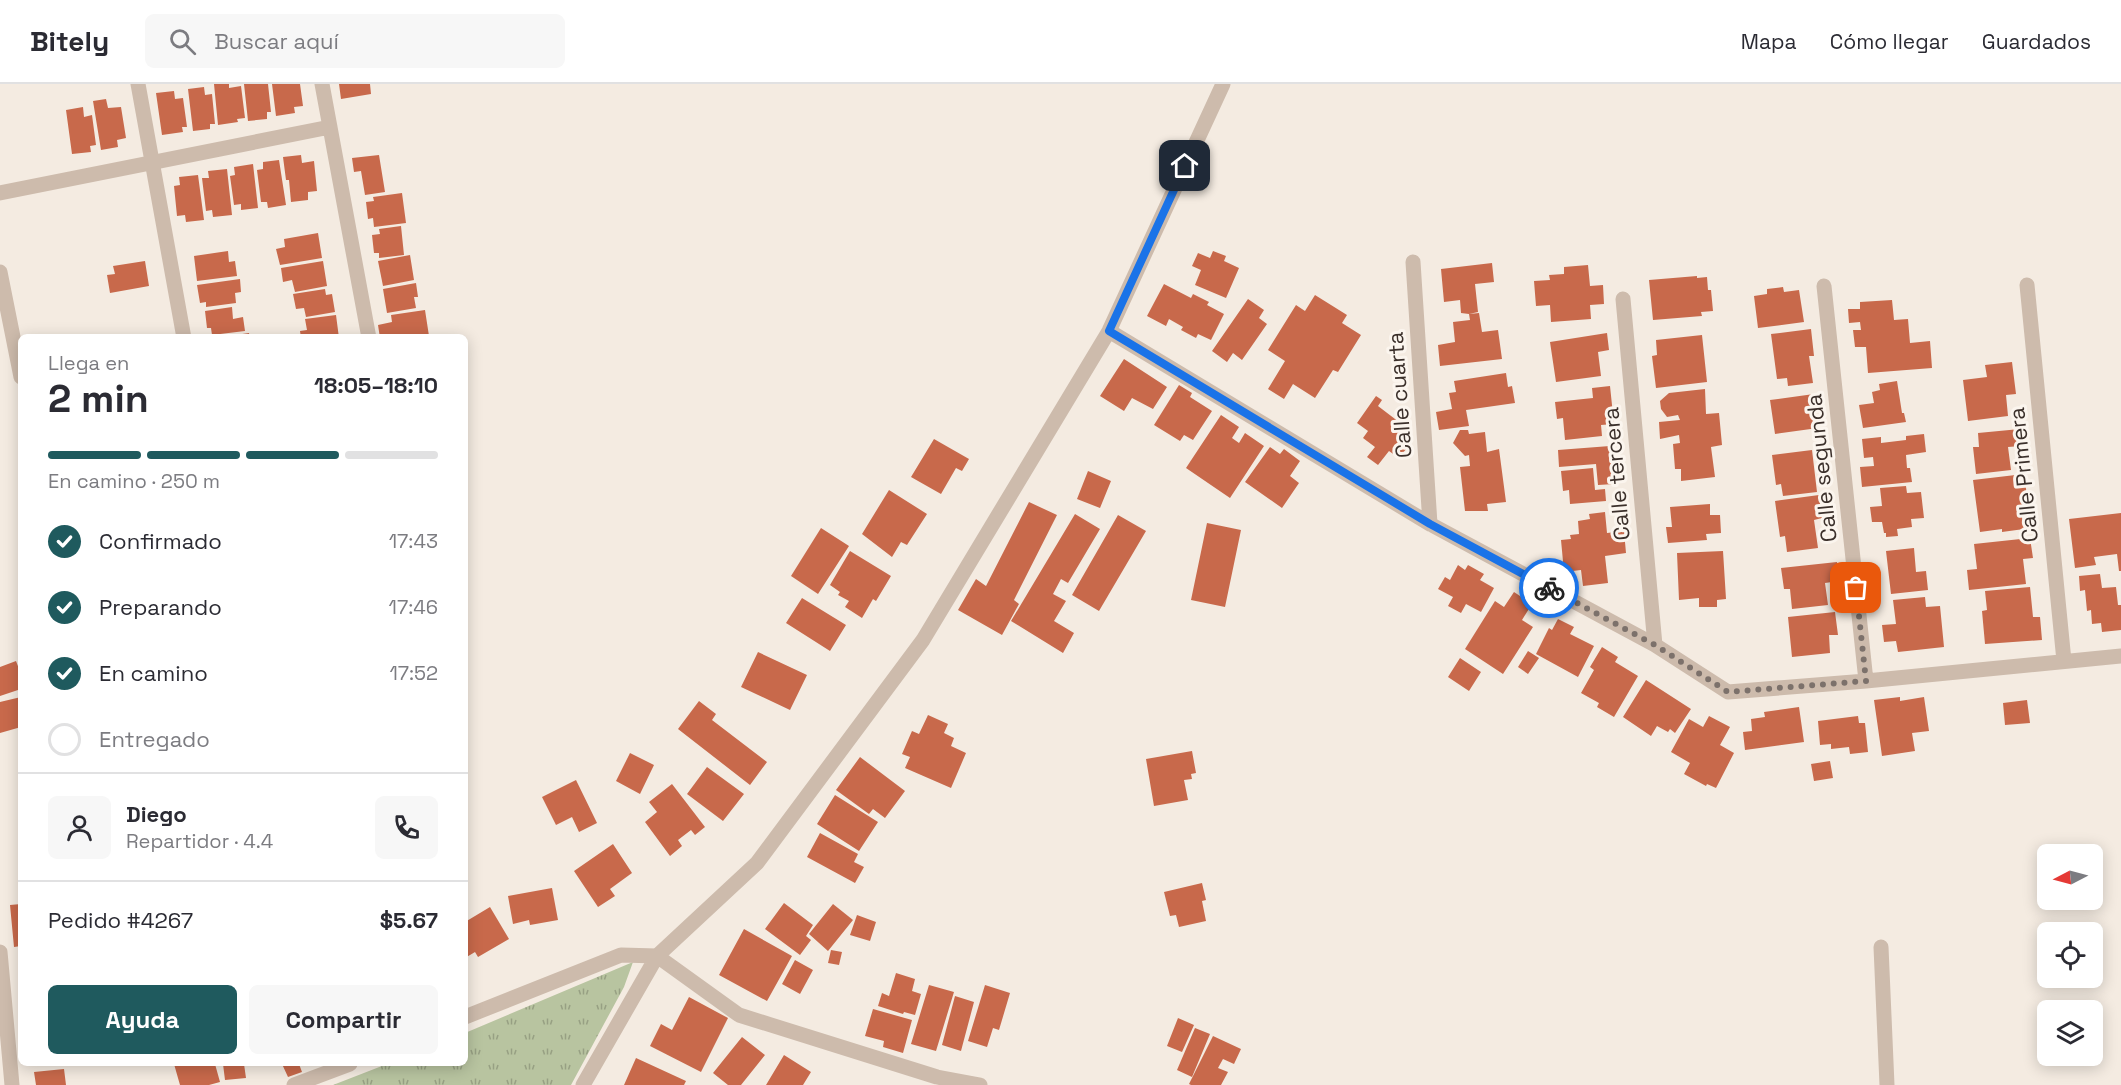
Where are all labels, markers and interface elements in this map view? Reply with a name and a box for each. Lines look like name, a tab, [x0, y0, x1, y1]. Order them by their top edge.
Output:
search box	[145, 14, 565, 68]
text: Bitely	[30, 23, 109, 59]
icon: search	[166, 25, 199, 58]
text: Buscar aquí	[214, 27, 339, 55]
text: Mapa	[1741, 28, 1797, 55]
text: Cómo llegar	[1830, 28, 1949, 55]
text: Guardados	[1982, 28, 2091, 55]
pin	[1159, 140, 1210, 191]
icon: home	[1168, 149, 1201, 182]
street label: Calle cuarta	[1381, 331, 1417, 459]
text: Llega en	[48, 350, 129, 376]
text: 18:05–18:10	[314, 371, 438, 399]
text: 2 min	[48, 374, 149, 423]
street label: Calle segunda	[1799, 392, 1843, 543]
street label: Calle tercera	[1596, 406, 1636, 542]
street label: Calle Primera	[2002, 406, 2044, 544]
text: En camino · 250 m	[48, 468, 220, 494]
icon: check	[48, 525, 81, 558]
text: Confirmado	[99, 527, 222, 555]
text: 17:43	[389, 528, 438, 554]
courier	[1519, 558, 1579, 618]
pin	[1830, 562, 1881, 613]
icon: bag	[1839, 571, 1872, 604]
icon: bike	[1533, 572, 1566, 605]
icon: check	[48, 591, 81, 624]
text: Preparando	[99, 593, 222, 621]
text: 17:46	[389, 594, 438, 620]
icon: check	[48, 657, 81, 690]
text: En camino	[99, 659, 208, 687]
text: 17:52	[389, 660, 438, 686]
text: Entregado	[99, 725, 210, 753]
button: person	[48, 796, 111, 859]
button: phone	[375, 796, 438, 859]
text: Diego	[126, 800, 187, 828]
text: Repartidor · 4.4	[126, 828, 273, 854]
north arrow	[2037, 844, 2103, 910]
map controls	[2037, 844, 2103, 1066]
text: Pedido #4267	[48, 906, 193, 934]
text: $5.67	[380, 906, 438, 934]
button: locate	[2037, 922, 2103, 988]
button: Ayuda	[48, 985, 237, 1054]
button: Compartir	[249, 985, 438, 1054]
button: layers	[2037, 1000, 2103, 1066]

